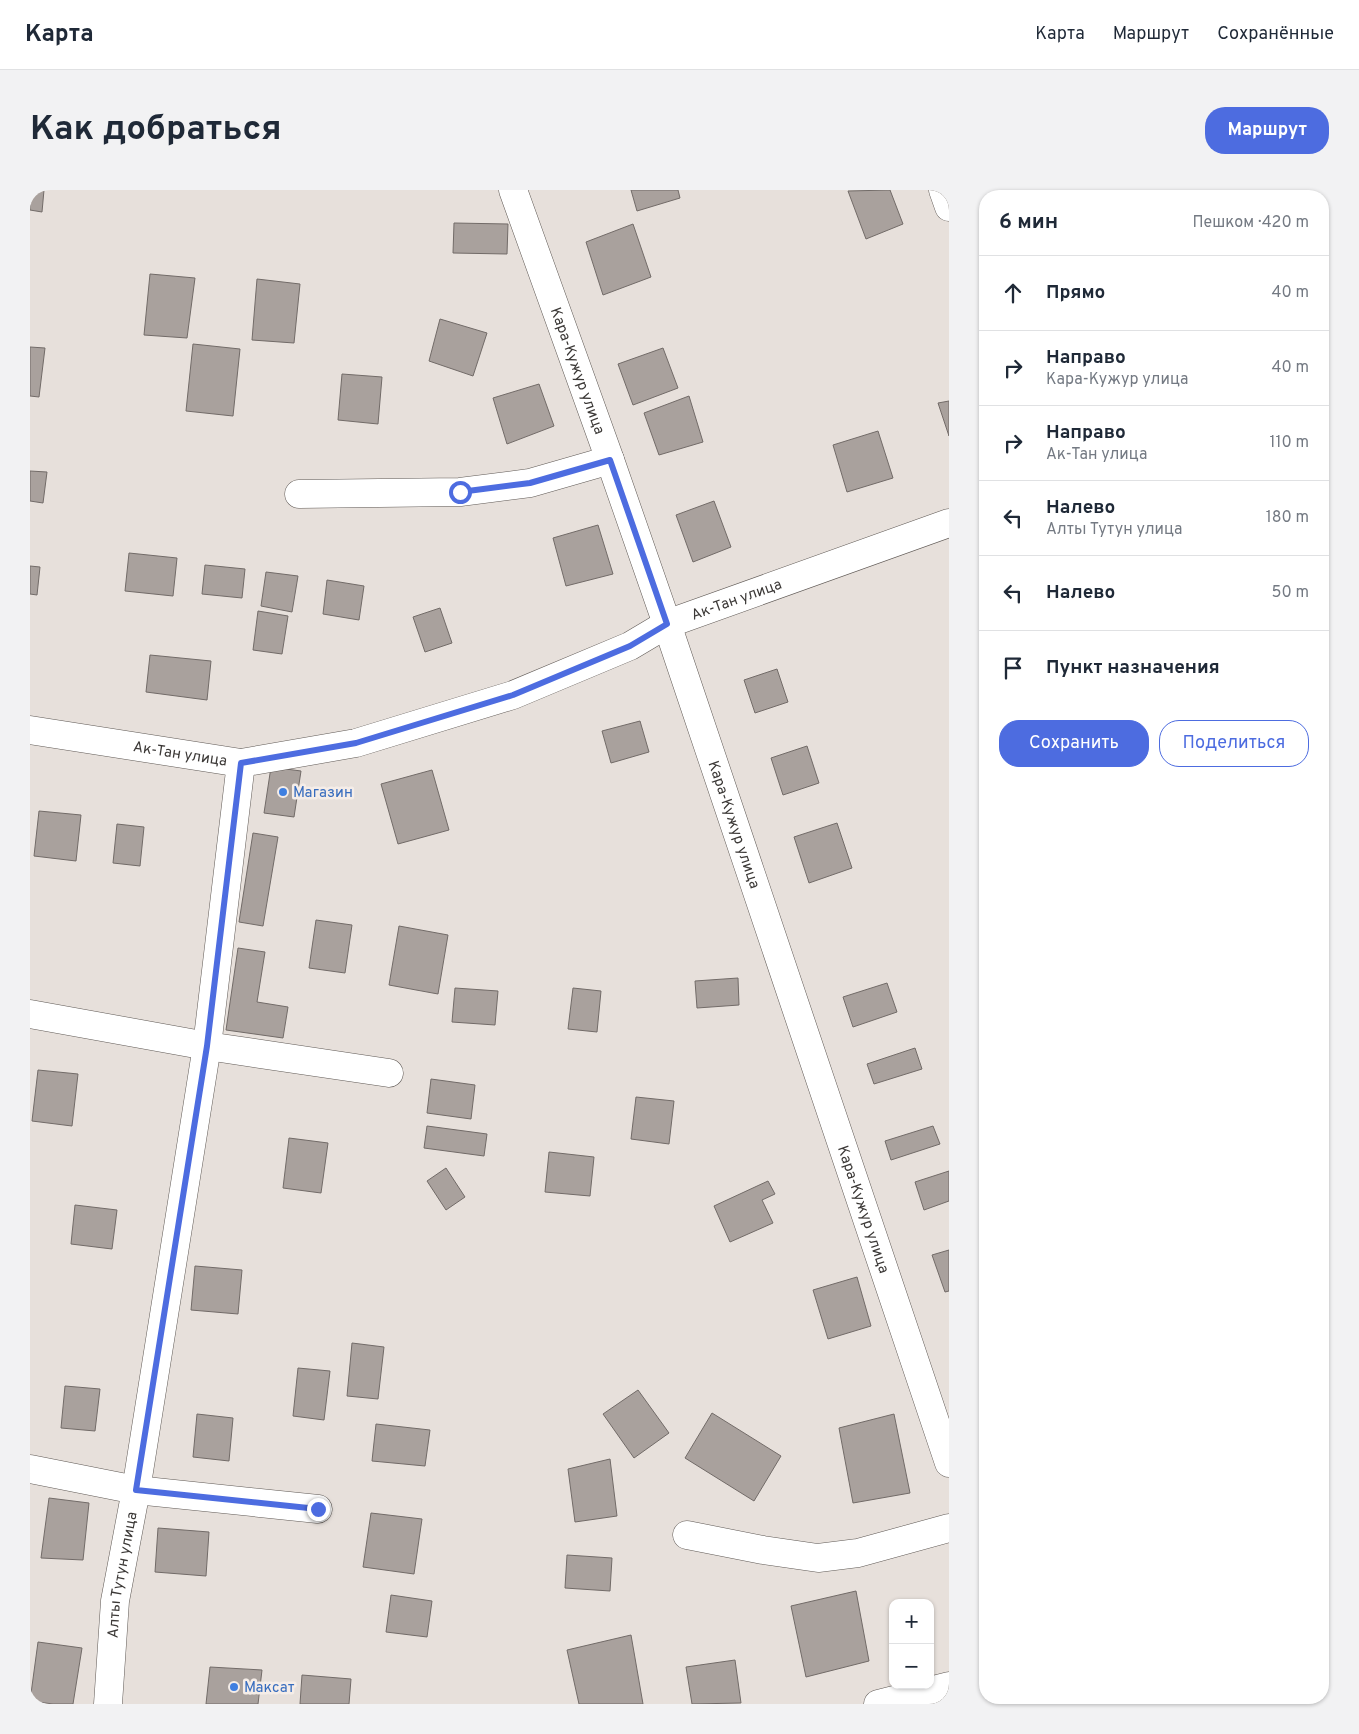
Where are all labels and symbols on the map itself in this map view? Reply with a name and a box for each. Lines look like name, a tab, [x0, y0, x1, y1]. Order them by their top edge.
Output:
street label: Кара-Кужур улица	[545, 305, 608, 437]
route start	[449, 481, 472, 504]
street label: Ак-Тан улица	[689, 576, 785, 626]
street label: Ак-Тан улица	[132, 738, 228, 772]
street label: Кара-Кужур улица	[703, 759, 763, 891]
place label: Магазин	[293, 784, 353, 803]
marker: Магазин	[277, 786, 289, 798]
street label: Кара-Кужур улица	[832, 1143, 893, 1276]
route end	[307, 1498, 330, 1521]
street label: Алты Тутун улица	[104, 1510, 143, 1639]
place label: Максат	[244, 1679, 295, 1698]
marker: Максат	[228, 1681, 240, 1693]

